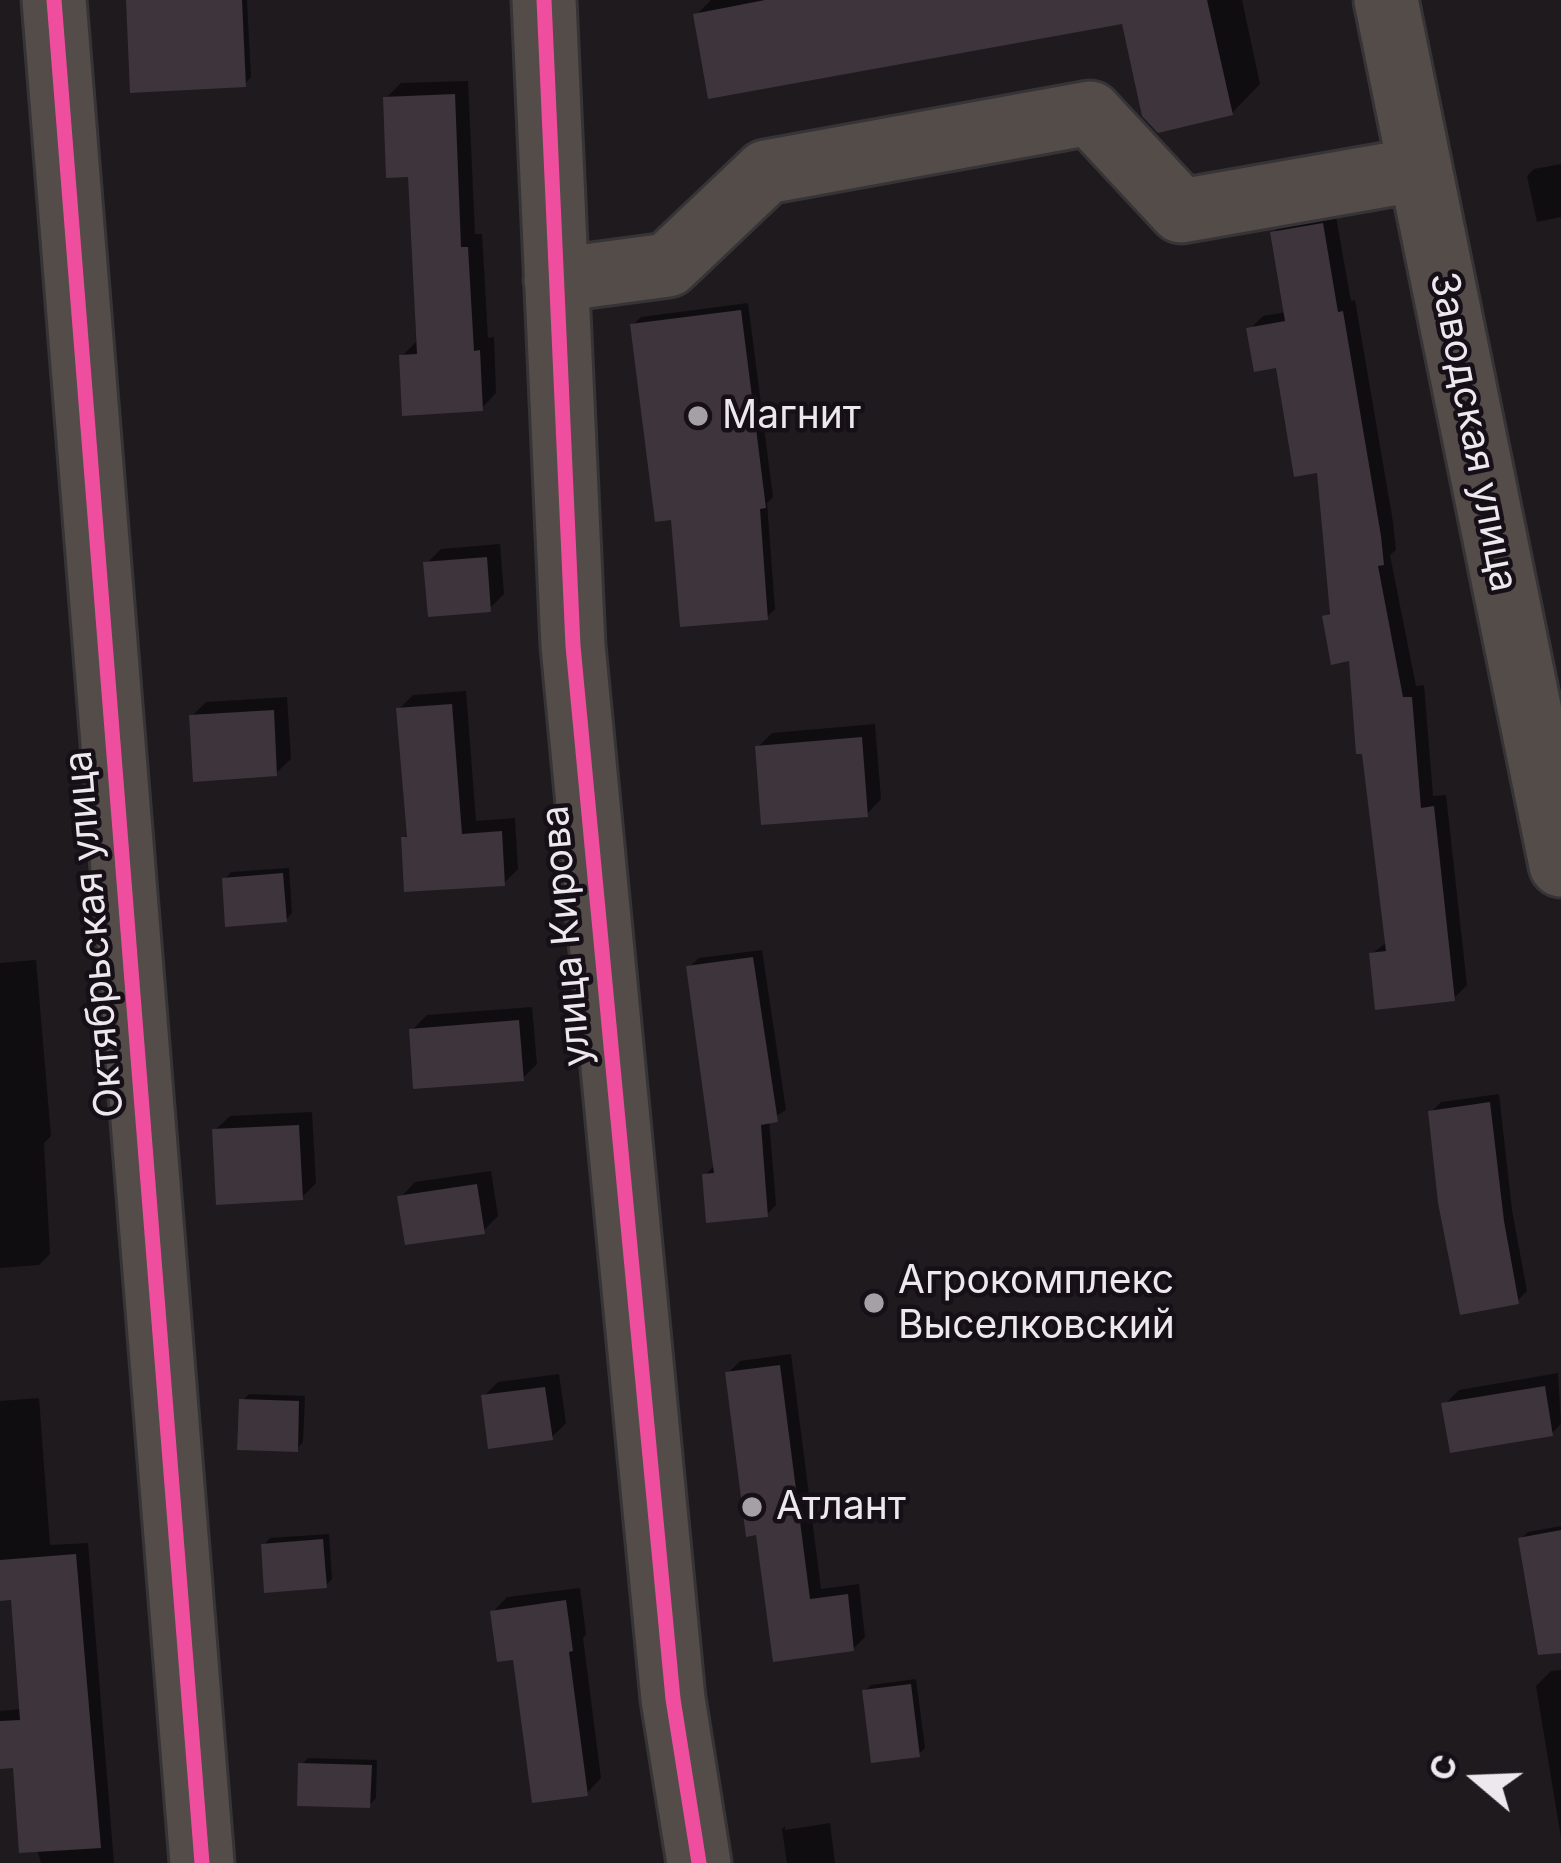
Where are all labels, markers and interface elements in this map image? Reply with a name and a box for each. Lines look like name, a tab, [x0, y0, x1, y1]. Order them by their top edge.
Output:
street label: Заводская улица	[1419, 268, 1527, 596]
place label: Магнит	[722, 393, 861, 439]
marker: Магнит	[685, 403, 711, 429]
street label: Октябрьская улица	[56, 749, 134, 1119]
street label: улица Кирова	[532, 803, 602, 1069]
place label: Агрокомплекс Выселковский	[898, 1258, 1175, 1349]
marker: Агрокомплекс Выселковский	[861, 1290, 887, 1316]
place label: Атлант	[776, 1484, 906, 1530]
marker: Атлант	[739, 1494, 765, 1520]
north arrow	[1417, 1719, 1537, 1839]
text: С	[1420, 1749, 1466, 1785]

